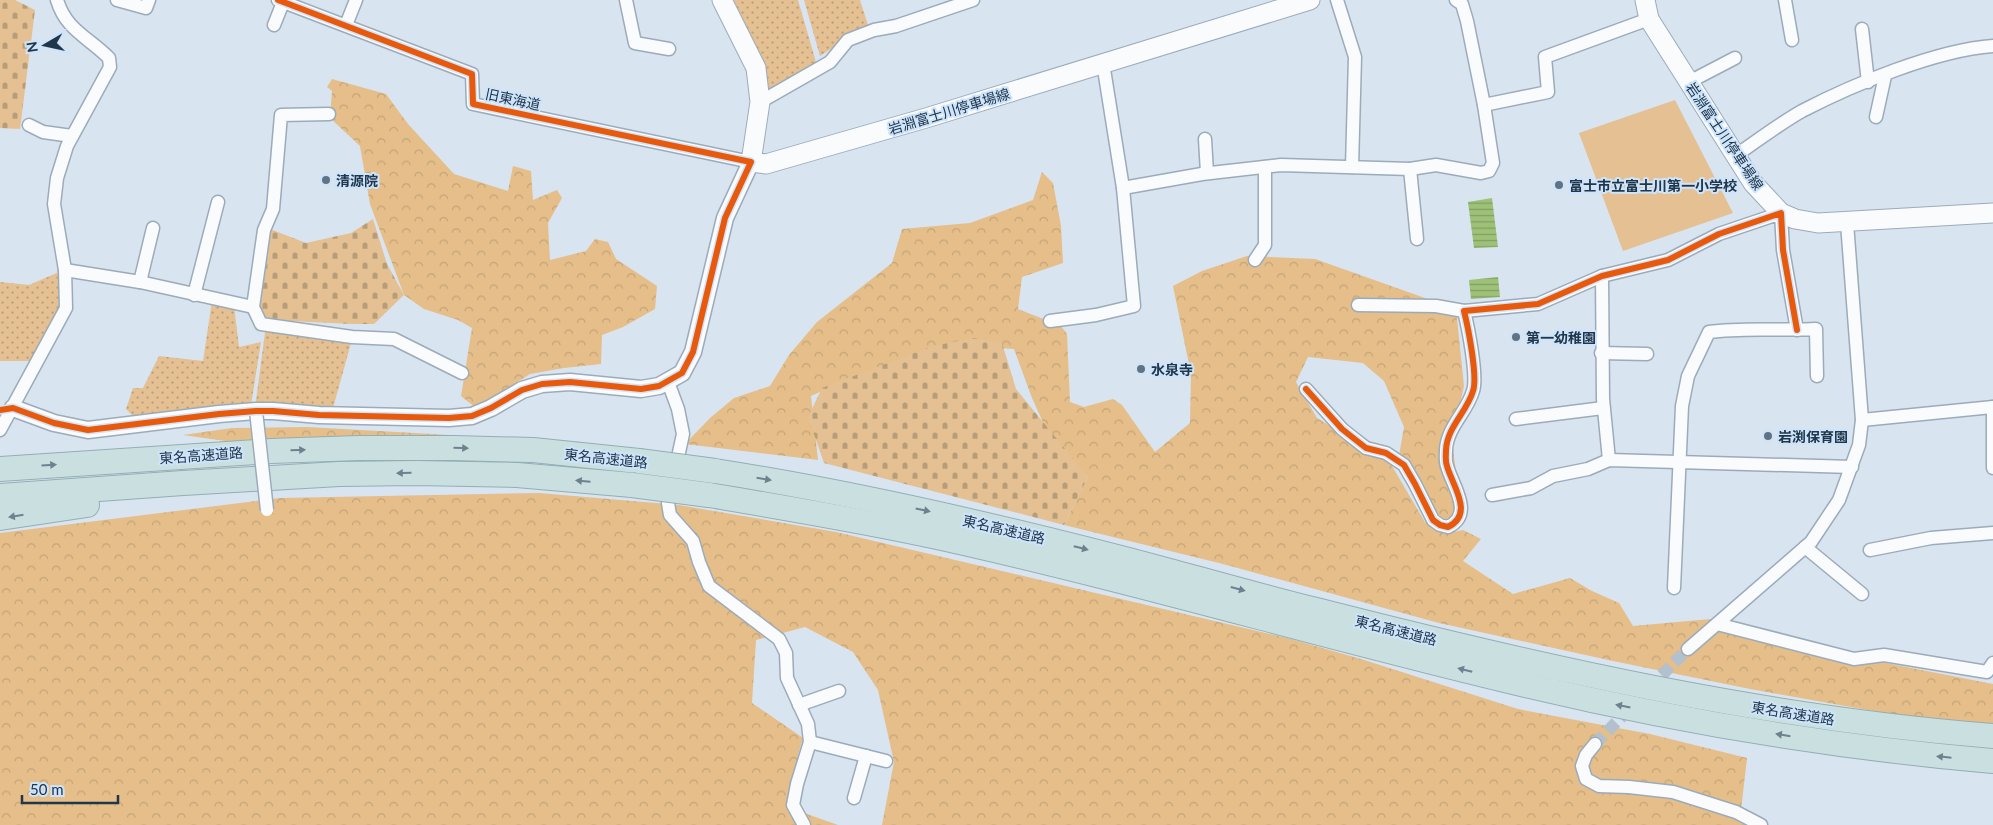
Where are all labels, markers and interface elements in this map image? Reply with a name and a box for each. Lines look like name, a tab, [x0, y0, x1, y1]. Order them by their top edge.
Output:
north arrow	[20, 20, 70, 70]
text: N	[22, 40, 41, 54]
street label: 岩淵富士川停車場線	[1683, 79, 1767, 193]
street label: 岩淵富士川停車場線	[886, 84, 1012, 138]
street label: 旧東海道	[484, 85, 542, 113]
place label: 清源院	[336, 172, 378, 189]
marker: 清源院	[320, 174, 332, 186]
place label: 富士市立富士川第一小学校	[1569, 177, 1737, 194]
marker: 富士市立富士川第一小学校	[1553, 179, 1565, 191]
place label: 第一幼稚園	[1526, 329, 1596, 346]
marker: 第一幼稚園	[1510, 331, 1522, 343]
place label: 水泉寺	[1151, 361, 1193, 378]
marker: 水泉寺	[1135, 363, 1147, 375]
place label: 岩渕保育園	[1778, 428, 1848, 445]
marker: 岩渕保育園	[1762, 430, 1774, 442]
street label: 東名高速道路	[159, 444, 243, 466]
one-way arrow	[453, 444, 469, 452]
street label: 東名高速道路	[563, 445, 649, 471]
one-way arrow	[290, 446, 306, 454]
one-way arrow	[41, 461, 57, 469]
one-way arrow	[395, 469, 411, 477]
one-way arrow	[756, 475, 772, 483]
one-way arrow	[575, 477, 591, 485]
one-way arrow	[915, 506, 930, 514]
street label: 東名高速道路	[961, 511, 1047, 547]
one-way arrow	[8, 512, 24, 520]
one-way arrow	[1073, 544, 1088, 552]
one-way arrow	[1231, 585, 1246, 593]
street label: 東名高速道路	[1353, 612, 1439, 648]
one-way arrow	[1458, 666, 1473, 674]
street label: 東名高速道路	[1750, 698, 1836, 728]
one-way arrow	[1615, 702, 1631, 710]
one-way arrow	[1775, 730, 1791, 738]
one-way arrow	[1936, 752, 1952, 760]
scale bar	[22, 772, 119, 804]
text: 50 m	[30, 780, 64, 798]

